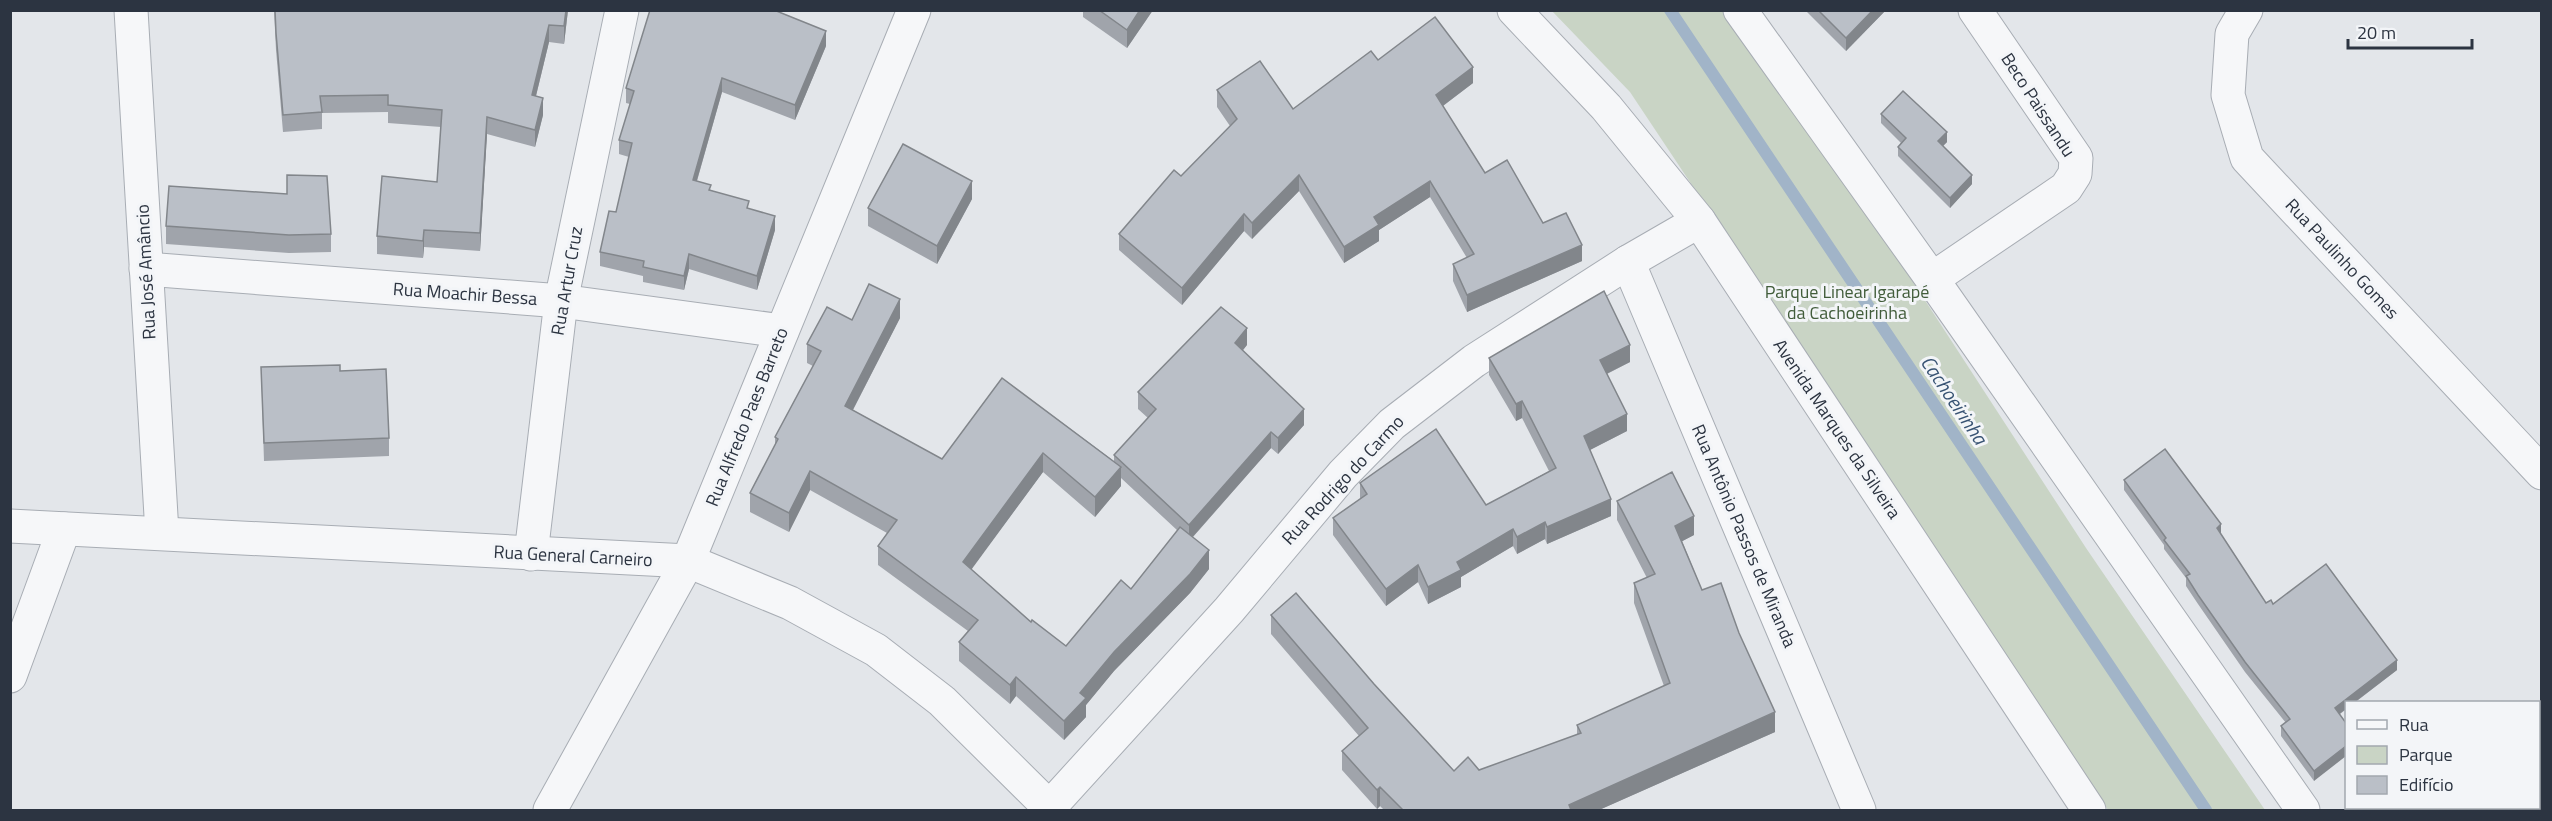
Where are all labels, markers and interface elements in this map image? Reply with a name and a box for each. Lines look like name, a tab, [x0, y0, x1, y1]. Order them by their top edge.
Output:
scale bar	[2348, 12, 2472, 50]
text: 20 m	[2357, 19, 2396, 46]
street label: Beco Paissandu	[1995, 47, 2082, 162]
street label: Rua Paulinho Gomes	[2279, 192, 2406, 325]
street label: Rua José Amâncio	[128, 204, 163, 340]
street label: Rua Artur Cruz	[544, 224, 589, 338]
street label: Rua Moachir Bessa	[392, 275, 538, 312]
park label: Parque Linear Igarapé da Cachoeirinha	[1765, 278, 1929, 326]
street label: Rua Alfredo Paes Barreto	[698, 323, 795, 510]
street label: Avenida Marques da Silveira	[1767, 333, 1908, 524]
water label: Cachoeirinha	[1913, 349, 1996, 451]
street label: Rua Rodrigo do Carmo	[1275, 409, 1410, 551]
street label: Rua Antônio Passos de Miranda	[1685, 420, 1804, 652]
street label: Rua General Carneiro	[493, 538, 653, 573]
legend	[2345, 701, 2540, 809]
text: Rua	[2399, 711, 2429, 738]
text: Parque	[2399, 741, 2453, 768]
text: Edifício	[2399, 771, 2453, 798]

